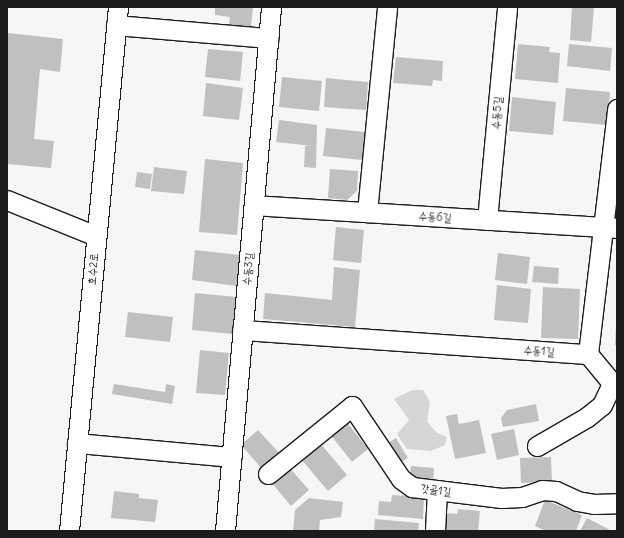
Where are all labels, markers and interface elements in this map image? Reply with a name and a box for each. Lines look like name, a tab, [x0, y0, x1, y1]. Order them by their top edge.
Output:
street label: 수동5길	[489, 96, 505, 130]
street label: 수동6길	[418, 209, 452, 225]
street label: 호수2로	[85, 252, 101, 286]
street label: 수동3길	[240, 252, 256, 286]
street label: 수동1길	[523, 343, 555, 359]
street label: 갓골1길	[420, 482, 452, 498]

